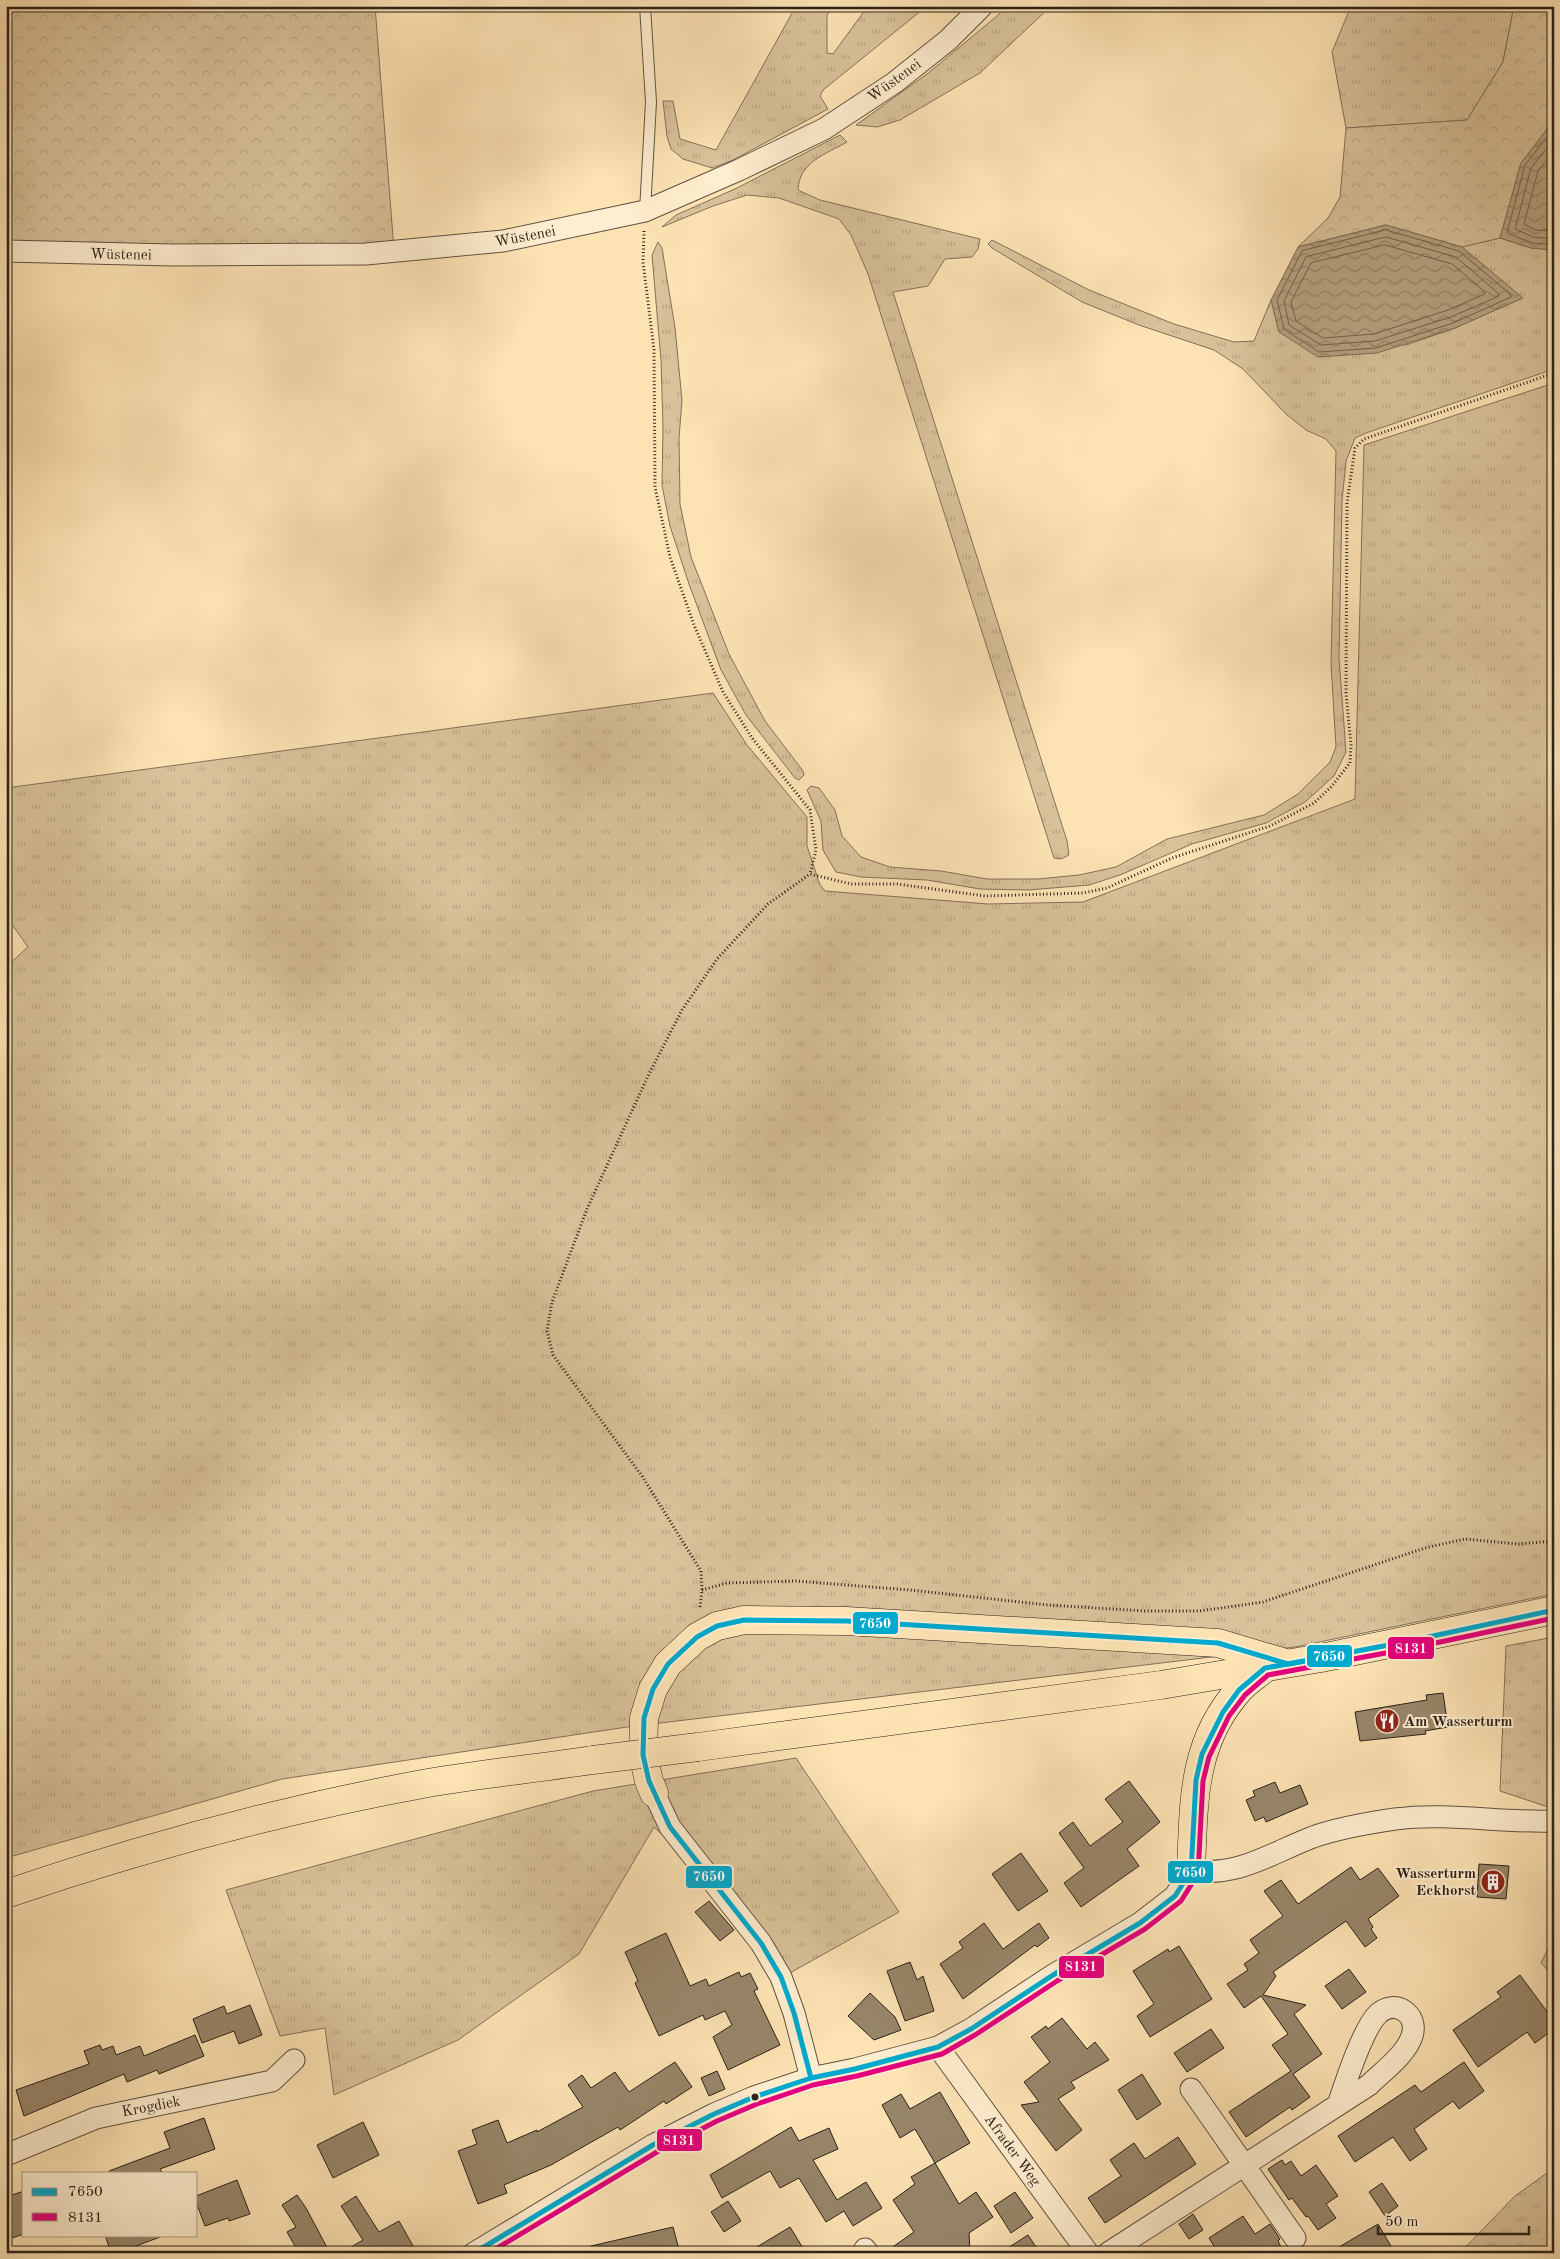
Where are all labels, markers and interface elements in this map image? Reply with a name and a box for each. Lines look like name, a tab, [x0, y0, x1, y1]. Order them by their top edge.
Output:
street label: Wüstenei	[865, 57, 924, 105]
street label: Wüstenei	[494, 224, 557, 251]
street label: Wüstenei	[90, 247, 152, 264]
line badge: 7650	[852, 1611, 899, 1635]
text: 7650	[859, 1617, 891, 1631]
line badge: 8131	[1387, 1636, 1435, 1660]
text: 8131	[1395, 1642, 1427, 1656]
line badge: 7650	[1306, 1644, 1353, 1668]
text: 7650	[1313, 1650, 1345, 1664]
restaurant icon: Am Wasserturm	[1374, 1708, 1400, 1734]
place label: Am Wasserturm	[1404, 1715, 1513, 1730]
line badge: 7650	[1167, 1860, 1214, 1884]
line badge: 7650	[685, 1865, 733, 1889]
text: 7650	[1174, 1866, 1206, 1880]
place label: Wasserturm Eckhorst	[1395, 1867, 1477, 1899]
building icon: Wasserturm Eckhorst	[1480, 1869, 1506, 1895]
text: 7650	[693, 1870, 725, 1884]
line badge: 8131	[1058, 1955, 1105, 1979]
text: 8131	[1065, 1960, 1097, 1974]
unlabelled marker	[750, 2092, 760, 2102]
street label: Krogdiek	[121, 2094, 182, 2121]
street label: Afrader Weg	[981, 2112, 1043, 2190]
line badge: 8131	[656, 2128, 703, 2152]
text: 8131	[663, 2134, 695, 2148]
legend	[22, 2172, 198, 2236]
text: 7650	[68, 2185, 103, 2200]
scale bar	[1378, 2204, 1529, 2236]
text: 8131	[68, 2211, 103, 2226]
text: 50 m	[1385, 2215, 1419, 2230]

